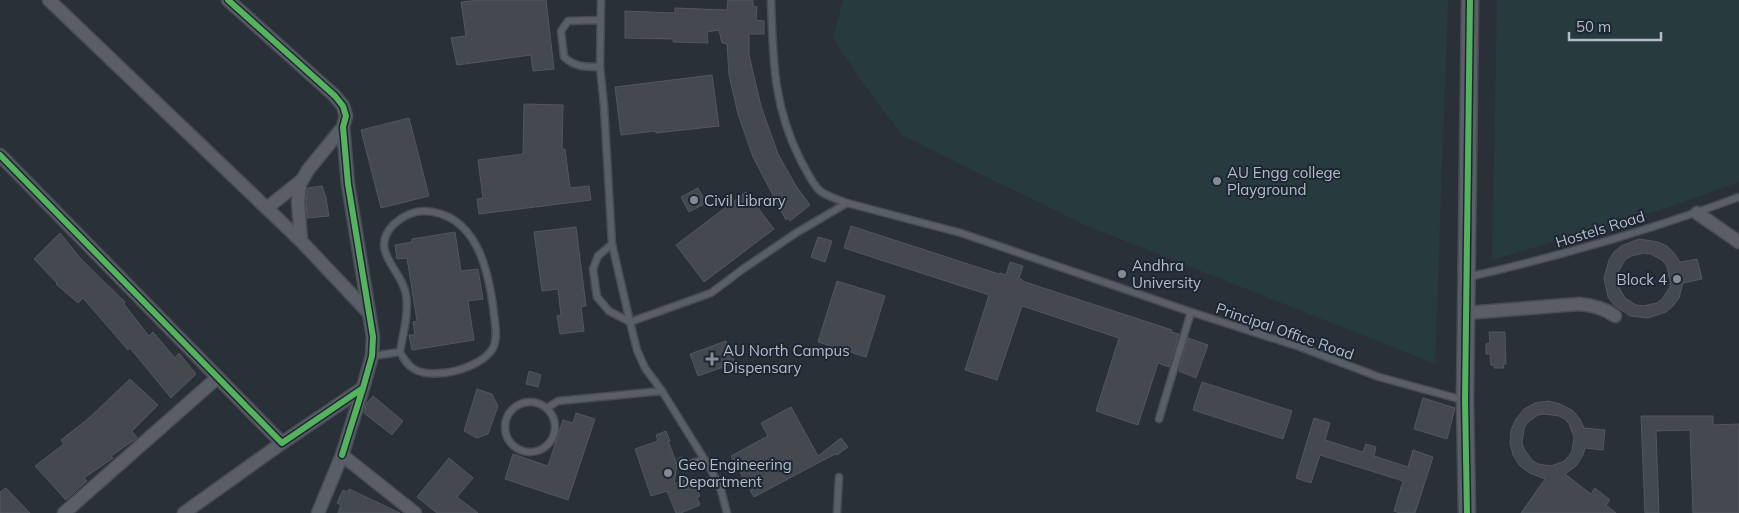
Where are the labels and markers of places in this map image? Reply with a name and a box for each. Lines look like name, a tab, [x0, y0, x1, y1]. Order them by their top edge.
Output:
place label: AU Engg college Playground	[1227, 163, 1341, 199]
marker: AU Engg college Playground	[1211, 175, 1223, 187]
place label: Civil Library	[704, 191, 786, 210]
marker: Civil Library	[688, 194, 700, 206]
place label: Andhra University	[1132, 256, 1201, 292]
marker: Andhra University	[1116, 268, 1128, 280]
place label: Block 4	[1617, 270, 1667, 289]
marker: Block 4	[1671, 273, 1683, 285]
place label: AU North Campus Dispensary	[723, 341, 850, 377]
marker: AU North Campus Dispensary	[705, 352, 719, 366]
place label: Geo Engineering Department	[678, 455, 792, 491]
marker: Geo Engineering Department	[662, 467, 674, 479]

